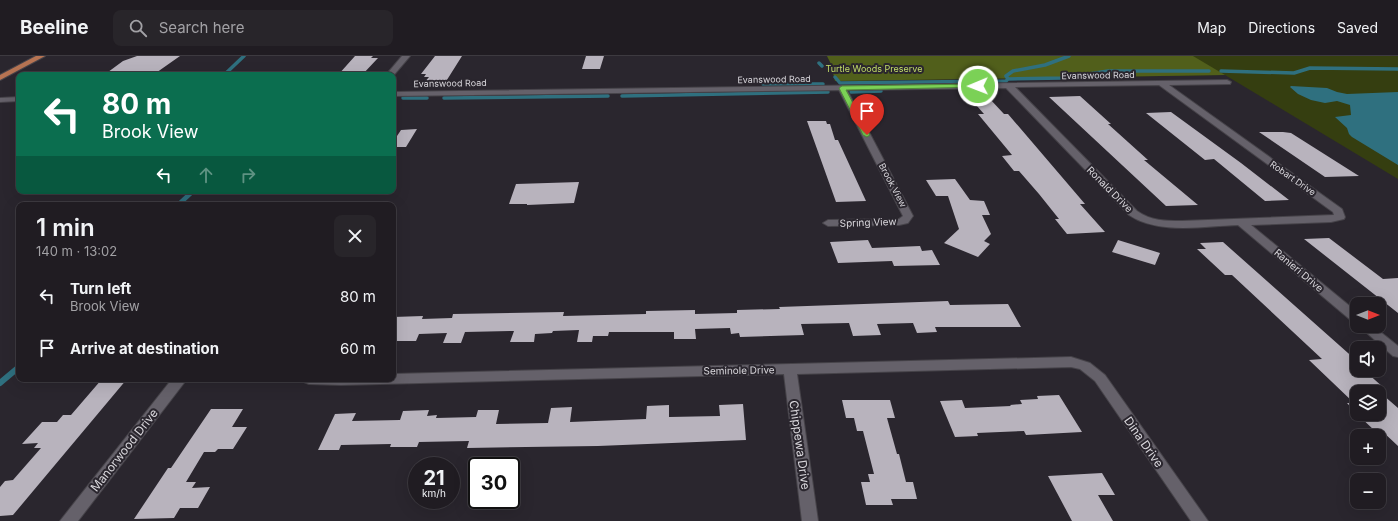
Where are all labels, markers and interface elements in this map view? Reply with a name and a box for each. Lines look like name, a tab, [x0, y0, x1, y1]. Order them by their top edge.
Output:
search box	[113, 10, 393, 46]
text: Beeline	[20, 16, 89, 39]
icon: search	[127, 17, 149, 39]
text: Search here	[159, 18, 244, 37]
text: Map	[1197, 19, 1226, 36]
text: Directions	[1248, 19, 1315, 36]
text: Saved	[1337, 19, 1378, 36]
park label: Turtle Woods Preserve	[826, 63, 922, 74]
position arrow	[957, 65, 999, 107]
street label: Evanswood Road	[1061, 69, 1135, 81]
street label: Evanswood Road	[737, 73, 811, 85]
street label: Evanswood Road	[413, 77, 487, 89]
text: 80 m	[102, 87, 171, 121]
icon: left	[36, 88, 88, 140]
pin	[850, 94, 884, 135]
icon: arrive	[856, 100, 878, 122]
text: Brook View	[102, 121, 198, 142]
street label: Robart Drive	[1268, 158, 1318, 198]
street label: Brook View	[877, 161, 909, 209]
icon: left	[153, 164, 175, 186]
icon: ahead	[195, 164, 217, 186]
icon: right	[237, 164, 259, 186]
street label: Ronald Drive	[1085, 164, 1136, 215]
text: 1 min	[36, 213, 95, 242]
button: close	[334, 215, 376, 257]
street label: Spring View	[839, 215, 897, 229]
text: 140 m · 13:02	[36, 243, 117, 259]
street label: Ranieri Drive	[1272, 246, 1326, 294]
text: Turn left	[70, 279, 131, 298]
icon: left	[36, 285, 58, 307]
text: 80 m	[340, 287, 376, 306]
north arrow	[1350, 297, 1386, 333]
map controls	[1350, 297, 1386, 509]
text: Brook View	[70, 298, 140, 314]
icon: arrive	[36, 337, 58, 359]
text: Arrive at destination	[70, 339, 219, 358]
text: 60 m	[340, 339, 376, 358]
button: sound	[1350, 341, 1386, 377]
street label: Seminole Drive	[703, 363, 775, 377]
button: layers	[1350, 385, 1386, 421]
street label: Chippewa Drive	[786, 399, 814, 491]
street label: Manorwood Drive	[87, 406, 161, 494]
street label: Dina Drive	[1121, 414, 1167, 470]
button: +	[1350, 429, 1386, 465]
speed limit sign: 30	[468, 457, 520, 509]
text: 21	[423, 466, 445, 490]
button: −	[1350, 473, 1386, 509]
text: km/h	[422, 487, 446, 499]

